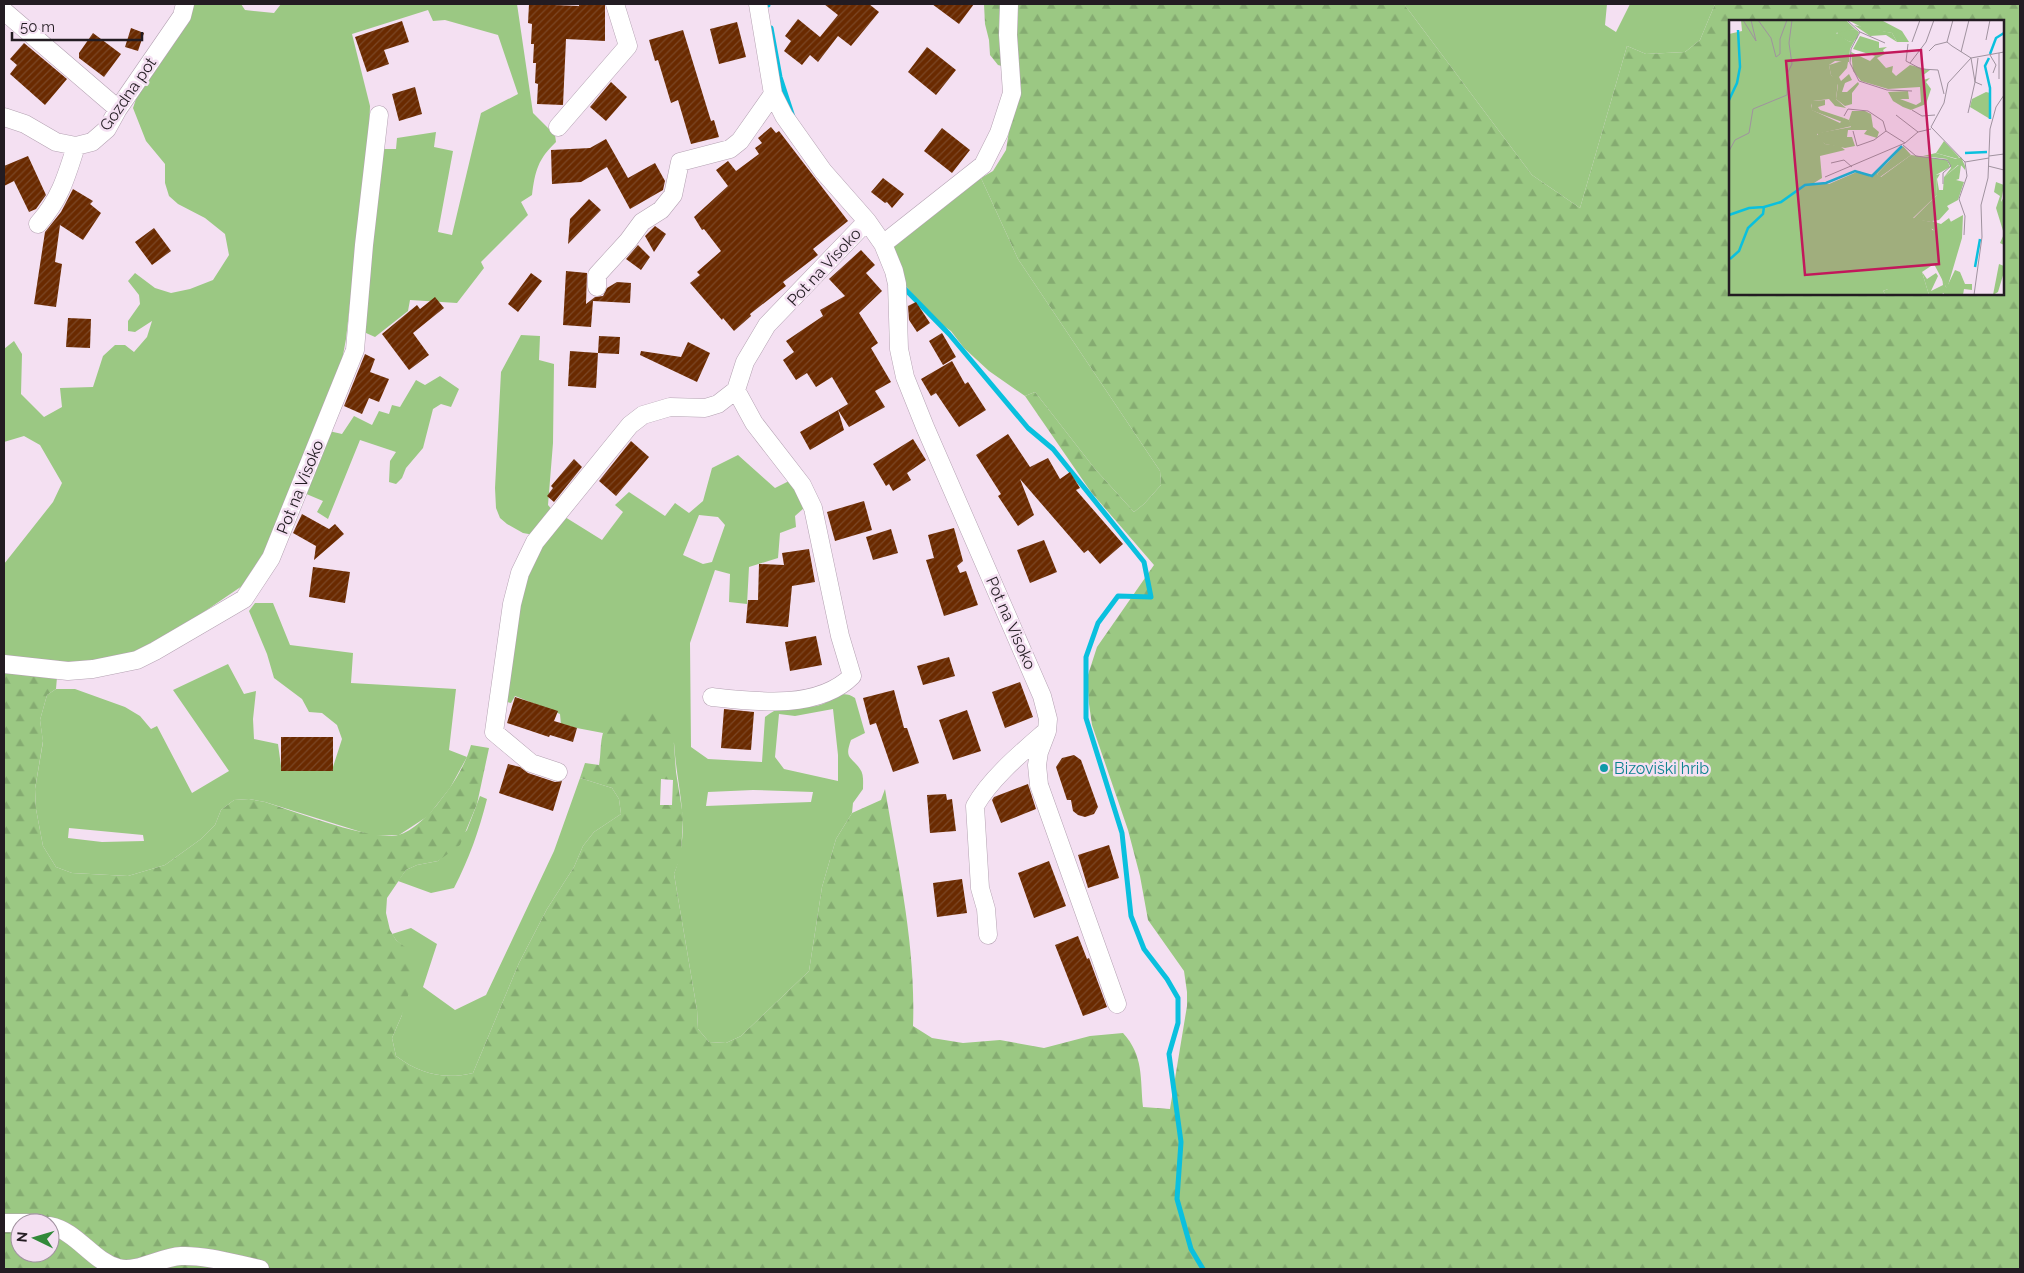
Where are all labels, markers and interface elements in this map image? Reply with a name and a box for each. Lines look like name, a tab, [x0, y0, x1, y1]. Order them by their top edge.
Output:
scale bar	[12, 10, 142, 42]
text: 50 m	[20, 18, 55, 36]
inset map	[1729, 20, 2004, 295]
street label: Gozdna pot	[96, 53, 161, 134]
street label: Pot na Visoko	[783, 224, 865, 310]
street label: Pot na Visoko	[273, 437, 327, 537]
street label: Pot na Visoko	[982, 574, 1040, 672]
place label: Bizoviški hrib	[1614, 759, 1709, 778]
marker: Bizoviški hrib	[1598, 762, 1610, 774]
north arrow	[10, 1213, 60, 1263]
text: N	[14, 1231, 30, 1243]

